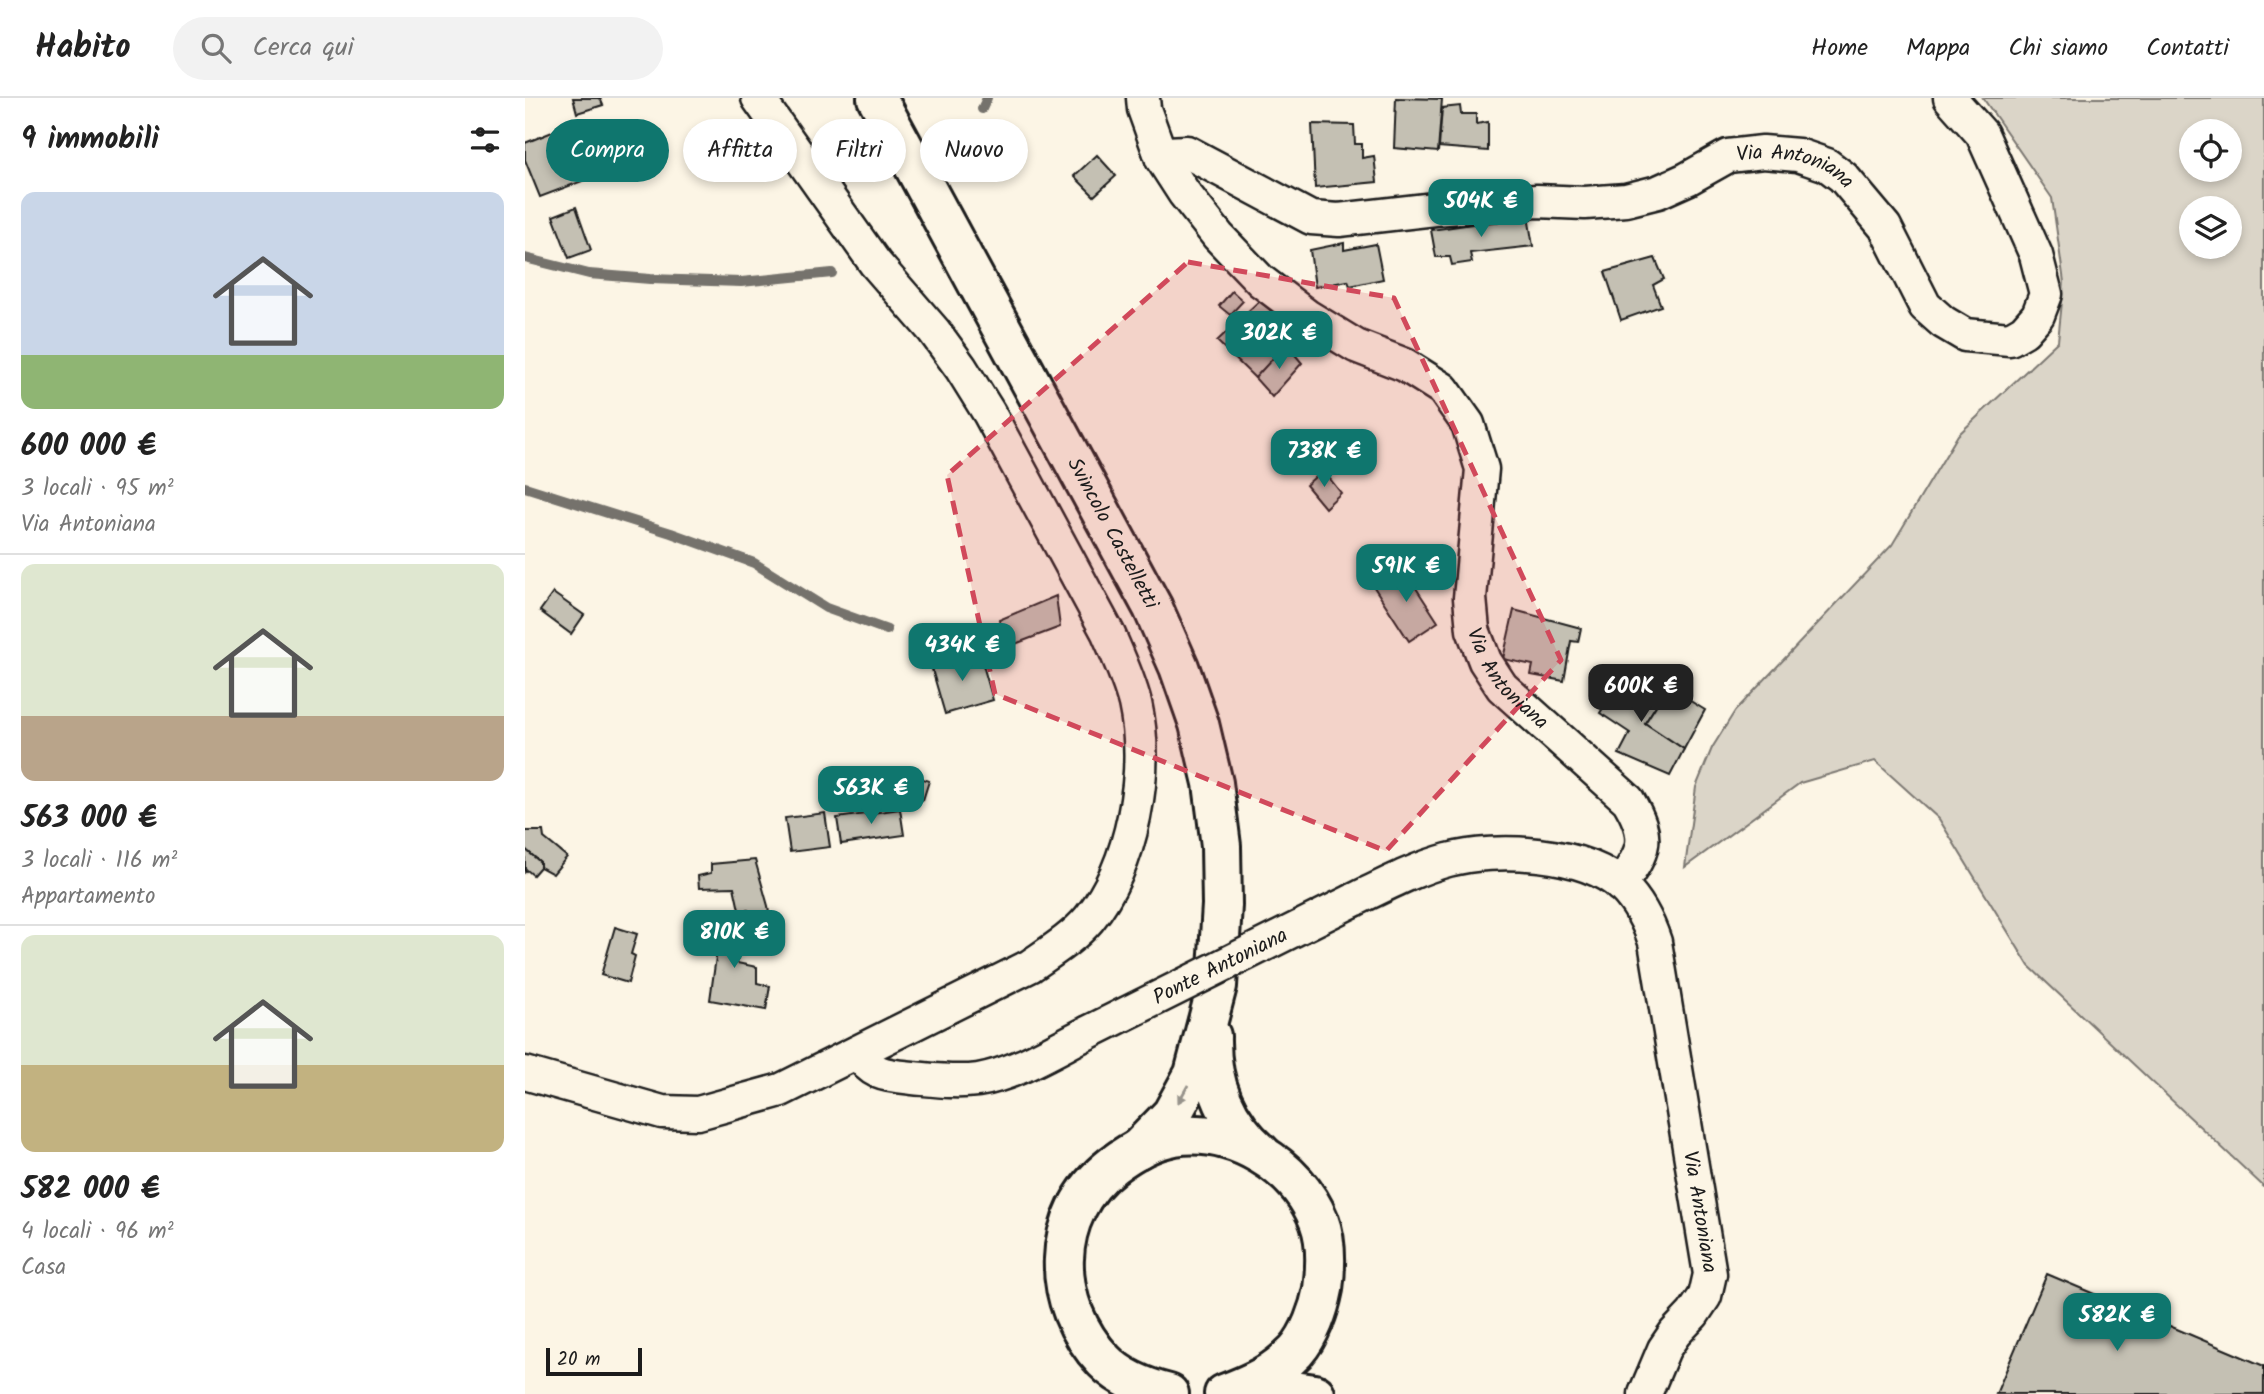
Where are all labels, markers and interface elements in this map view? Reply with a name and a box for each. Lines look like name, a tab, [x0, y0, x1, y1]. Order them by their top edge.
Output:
search box	[173, 17, 663, 80]
text: Habito	[35, 22, 131, 75]
text: Cerca qui	[253, 27, 354, 69]
icon: search	[197, 29, 235, 67]
text: Home	[1811, 29, 1868, 68]
text: Mappa	[1906, 29, 1970, 68]
text: Chi siamo	[2008, 29, 2108, 68]
text: Contatti	[2146, 29, 2229, 68]
text: 9 immobili	[21, 116, 159, 164]
chip: Compra	[546, 119, 669, 182]
chip: Affitta	[683, 119, 797, 182]
chip: Filtri	[811, 119, 906, 182]
chip: Nuovo	[920, 119, 1028, 182]
map controls	[2179, 119, 2242, 259]
button: locate	[2179, 119, 2242, 182]
icon: filters	[466, 121, 504, 159]
street label: Via Antoniana	[1735, 136, 1863, 196]
pin: 504K €	[1424, 180, 1538, 239]
text: 504K €	[1444, 184, 1518, 220]
button: layers	[2179, 196, 2242, 259]
icon: home	[200, 238, 326, 364]
pin: 302K €	[1222, 312, 1336, 371]
text: 302K €	[1241, 316, 1317, 352]
text: 600 000 €	[21, 423, 156, 471]
pin: 738K €	[1267, 430, 1381, 489]
text: 738K €	[1287, 434, 1361, 470]
street label: Svincolo Castelletti	[1058, 452, 1168, 616]
text: 3 locali · 95 m²	[21, 471, 174, 507]
text: Via Antoniana	[21, 507, 156, 543]
pin: 591K €	[1349, 545, 1463, 604]
text: 591K €	[1372, 549, 1440, 585]
icon: home	[200, 610, 326, 736]
street label: Via Antoniana	[1457, 623, 1556, 738]
pin: 434K €	[905, 624, 1019, 683]
text: 434K €	[925, 628, 999, 664]
pin: 600K €	[1584, 664, 1698, 724]
text: 600K €	[1604, 669, 1678, 705]
pin: 563K €	[814, 766, 928, 826]
text: 563K €	[834, 771, 908, 807]
text: 563 000 €	[21, 795, 157, 843]
text: 3 locali · 116 m²	[21, 843, 177, 879]
text: Appartamento	[21, 879, 155, 915]
pin: 810K €	[677, 910, 791, 970]
text: 810K €	[699, 915, 769, 951]
street label: Ponte Antoniana	[1147, 919, 1293, 1014]
icon: home	[200, 981, 326, 1107]
one-way arrow	[1177, 1084, 1189, 1104]
street label: Via Antoniana	[1673, 1148, 1726, 1275]
text: 582 000 €	[21, 1166, 160, 1214]
text: 4 locali · 96 m²	[21, 1214, 174, 1250]
text: Casa	[21, 1250, 66, 1286]
pin: 582K €	[2060, 1294, 2174, 1353]
text: 582K €	[2079, 1298, 2155, 1334]
scale bar	[546, 1345, 642, 1377]
text: 20 m	[557, 1345, 600, 1375]

